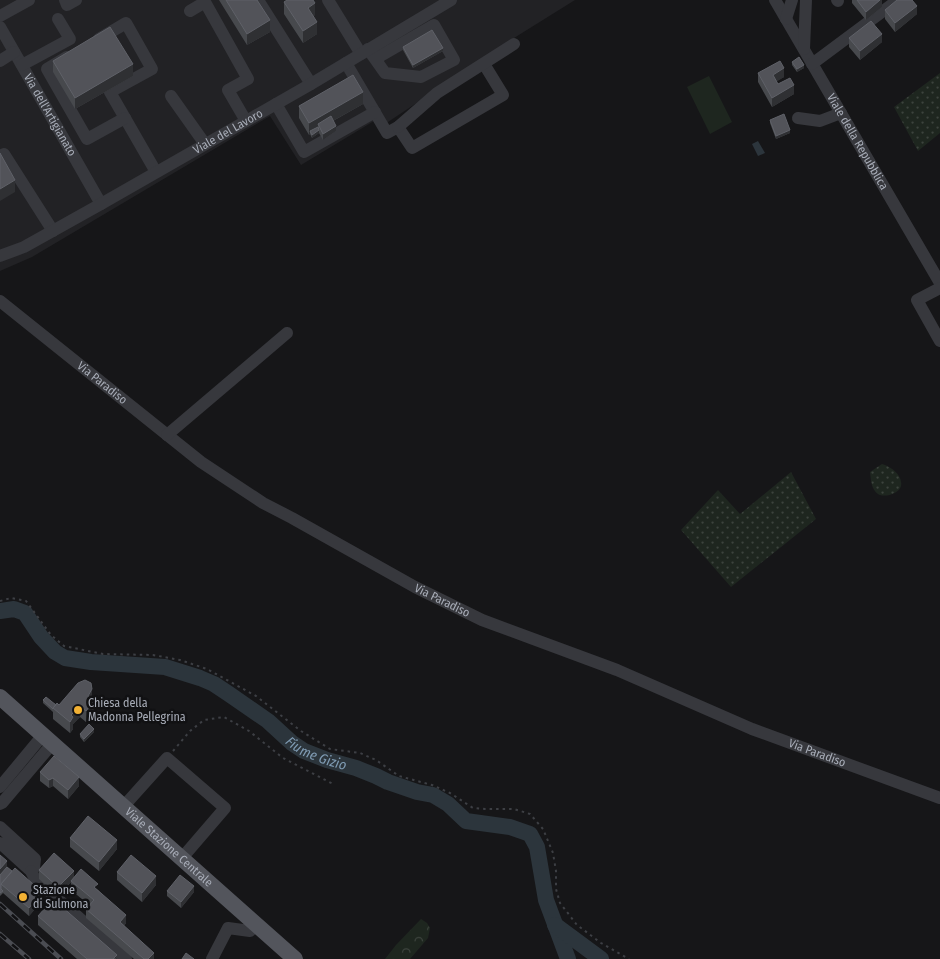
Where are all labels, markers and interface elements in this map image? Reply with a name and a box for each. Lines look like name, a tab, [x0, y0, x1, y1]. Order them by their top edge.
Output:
street label: Via dell'Artigianato	[21, 71, 79, 158]
street label: Viale della Repubblica	[824, 91, 891, 192]
street label: Viale del Lavoro	[191, 106, 265, 157]
street label: Via Paradiso	[74, 359, 130, 407]
street label: Via Paradiso	[412, 581, 472, 620]
place label: Chiesa della Madonna Pellegrina	[88, 696, 186, 724]
marker: Chiesa della Madonna Pellegrina	[72, 704, 84, 716]
water label: Fiume Gizio	[282, 733, 349, 774]
street label: Via Paradiso	[787, 736, 848, 770]
street label: Viale Stazione Centrale	[122, 805, 216, 890]
place label: Stazione di Sulmona	[33, 883, 89, 911]
marker: Stazione di Sulmona	[17, 891, 29, 903]

